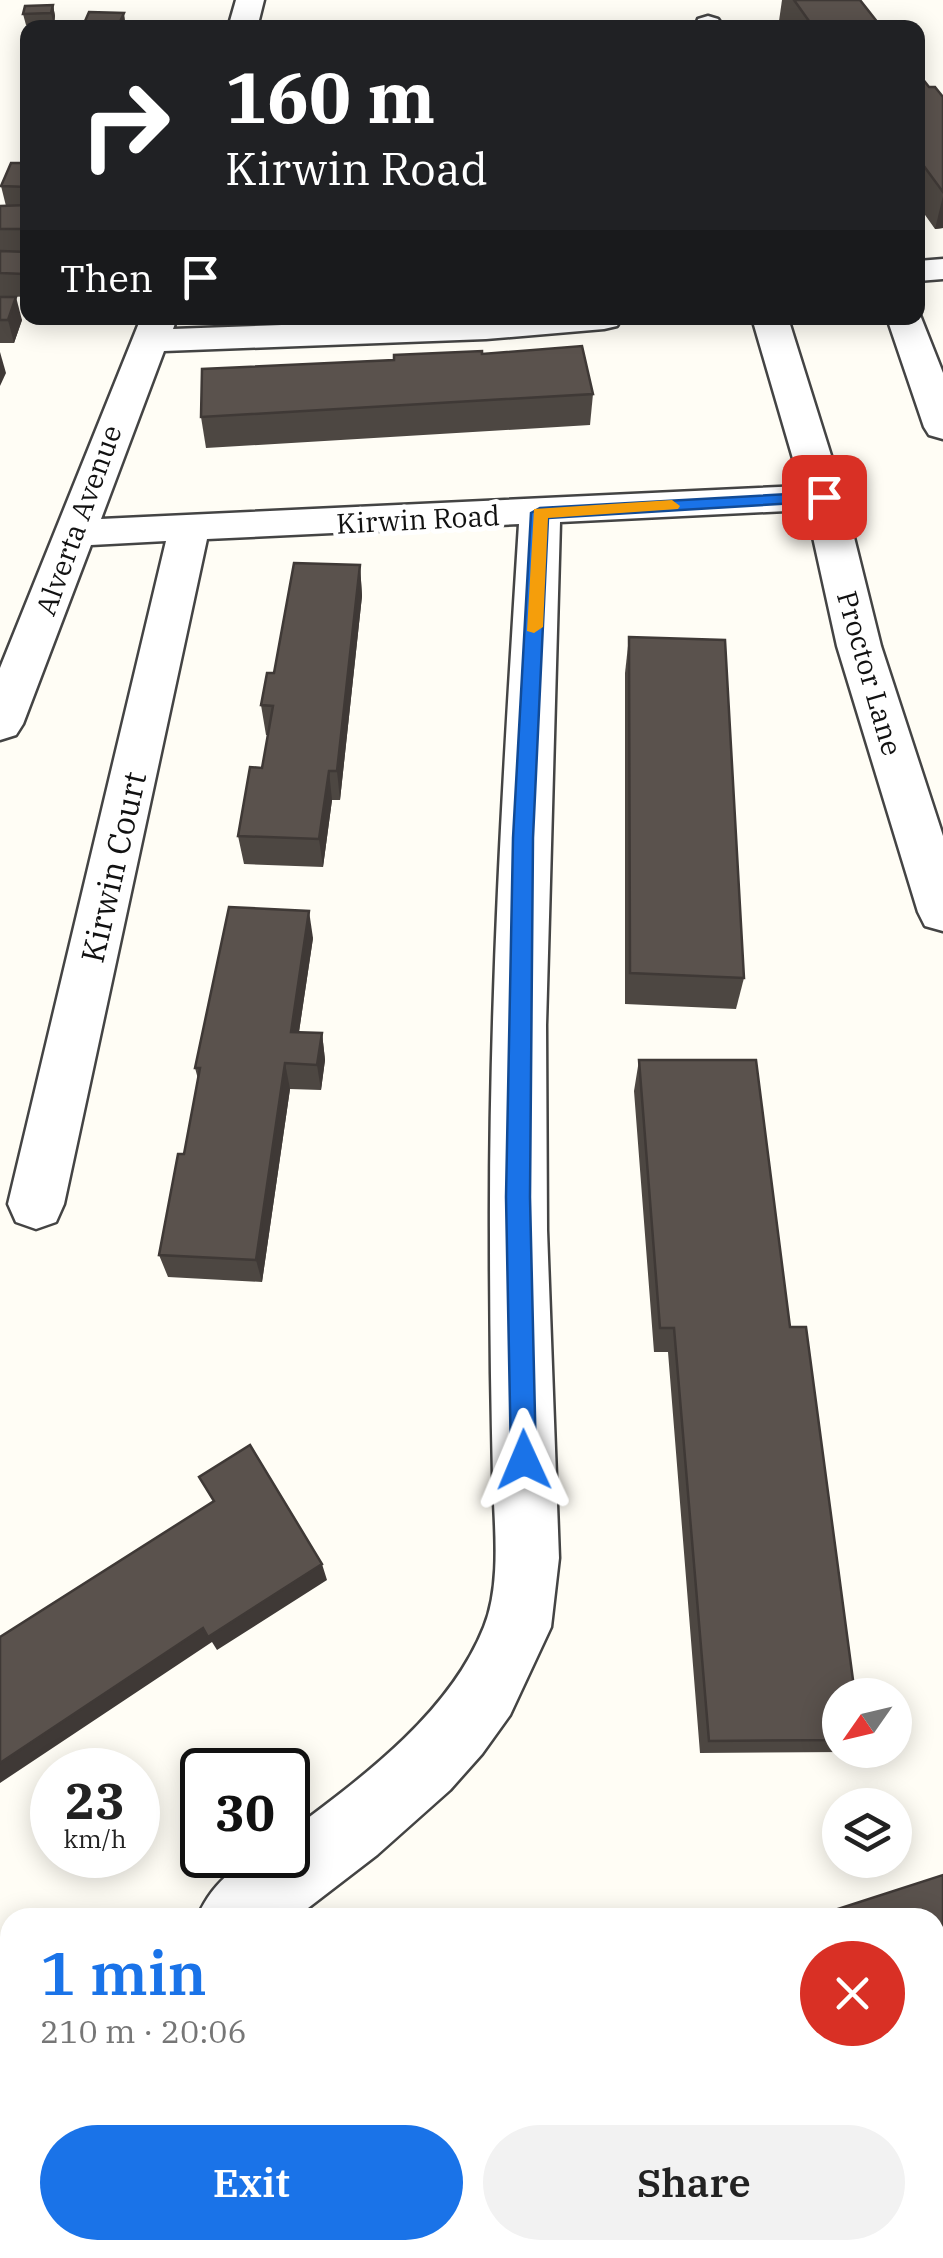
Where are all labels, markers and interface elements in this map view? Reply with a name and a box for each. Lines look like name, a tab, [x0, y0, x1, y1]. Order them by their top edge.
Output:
text: 160 m	[225, 51, 435, 142]
icon: right	[60, 60, 190, 190]
text: Kirwin Road	[225, 139, 488, 197]
icon: arrive	[173, 250, 228, 305]
text: Then	[60, 253, 153, 302]
street label: Alverta Avenue	[26, 420, 130, 620]
pin	[782, 455, 867, 540]
icon: arrive	[797, 470, 852, 525]
street label: Kirwin Road	[335, 496, 501, 542]
street label: Proctor Lane	[829, 586, 911, 760]
street label: Kirwin Court	[71, 767, 155, 967]
position arrow	[472, 1408, 576, 1512]
north arrow	[822, 1678, 912, 1768]
map controls	[822, 1678, 912, 1878]
speed limit sign: 30	[180, 1748, 310, 1878]
text: 23	[65, 1768, 125, 1833]
button: layers	[822, 1788, 912, 1878]
text: km/h	[63, 1822, 127, 1855]
text: 1 min	[40, 1933, 207, 2012]
button: close	[800, 1941, 905, 2046]
text: 210 m · 20:06	[40, 2010, 247, 2052]
button: Exit	[40, 2125, 463, 2240]
button: Share	[483, 2125, 905, 2240]

